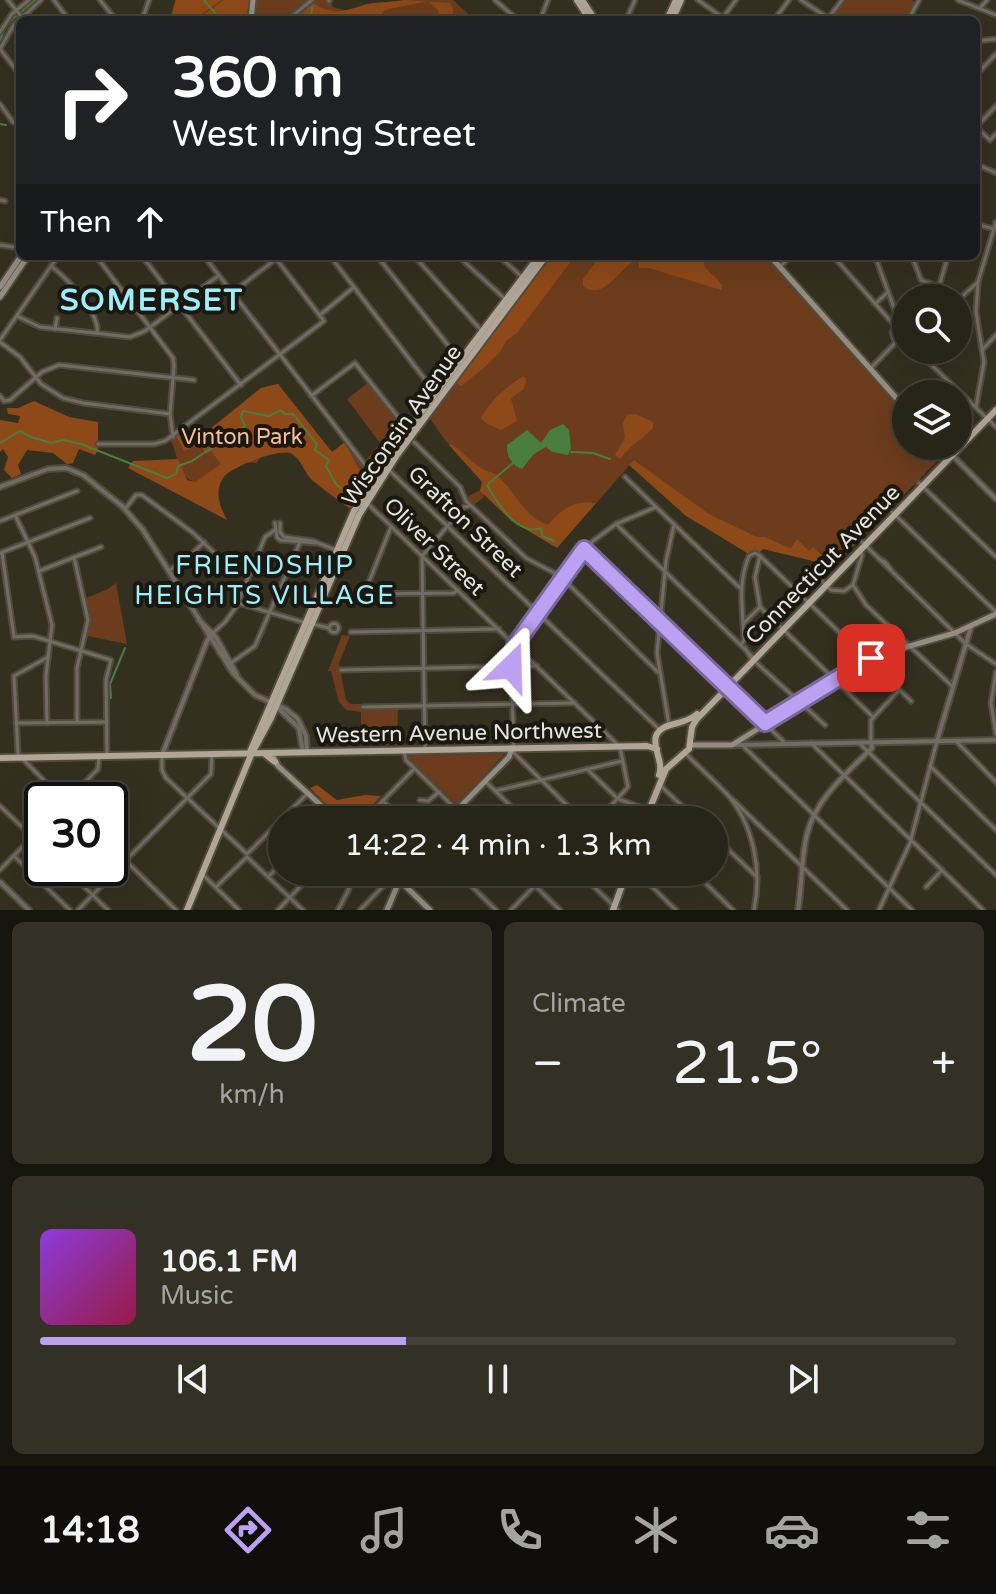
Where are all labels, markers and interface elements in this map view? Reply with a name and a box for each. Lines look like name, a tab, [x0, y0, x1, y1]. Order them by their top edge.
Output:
text: 360 m	[172, 45, 343, 112]
icon: right	[40, 48, 144, 152]
text: West Irving Street	[172, 113, 476, 156]
icon: ahead	[128, 200, 172, 244]
text: Then	[40, 204, 112, 241]
district label: SOMERSET	[60, 282, 244, 319]
map controls	[892, 284, 972, 460]
button: search	[892, 284, 972, 364]
street label: Wisconsin Avenue	[337, 340, 467, 511]
button: layers	[892, 380, 972, 460]
park label: Vinton Park	[181, 424, 303, 450]
street label: Grafton Street	[403, 461, 528, 583]
street label: Connecticut Avenue	[740, 480, 905, 650]
street label: Oliver Street	[379, 492, 490, 601]
district label: FRIENDSHIP HEIGHTS VILLAGE	[134, 550, 396, 611]
pin	[837, 624, 905, 692]
position arrow	[469, 625, 553, 709]
icon: arrive	[849, 636, 893, 680]
street label: Western Avenue Northwest	[316, 718, 602, 748]
speed limit sign: 30	[24, 782, 128, 886]
text: 14:22 · 4 min · 1.3 km	[344, 827, 652, 864]
text: 20	[187, 964, 317, 1089]
text: Climate	[532, 988, 626, 1019]
text: 21.5°	[672, 1028, 822, 1100]
text: −	[532, 1038, 563, 1091]
text: +	[931, 1038, 956, 1091]
text: km/h	[219, 1079, 285, 1110]
text: 106.1 FM	[160, 1243, 298, 1280]
text: Music	[160, 1280, 233, 1311]
icon: previous	[171, 1357, 215, 1401]
icon: pause	[476, 1357, 520, 1401]
icon: next	[781, 1357, 825, 1401]
icon: directions	[220, 1502, 276, 1558]
icon: music	[356, 1502, 412, 1558]
icon: phone	[492, 1502, 548, 1558]
icon: climate	[628, 1502, 684, 1558]
icon: car	[764, 1502, 820, 1558]
icon: filters	[900, 1502, 956, 1558]
text: 14:18	[40, 1509, 140, 1552]

